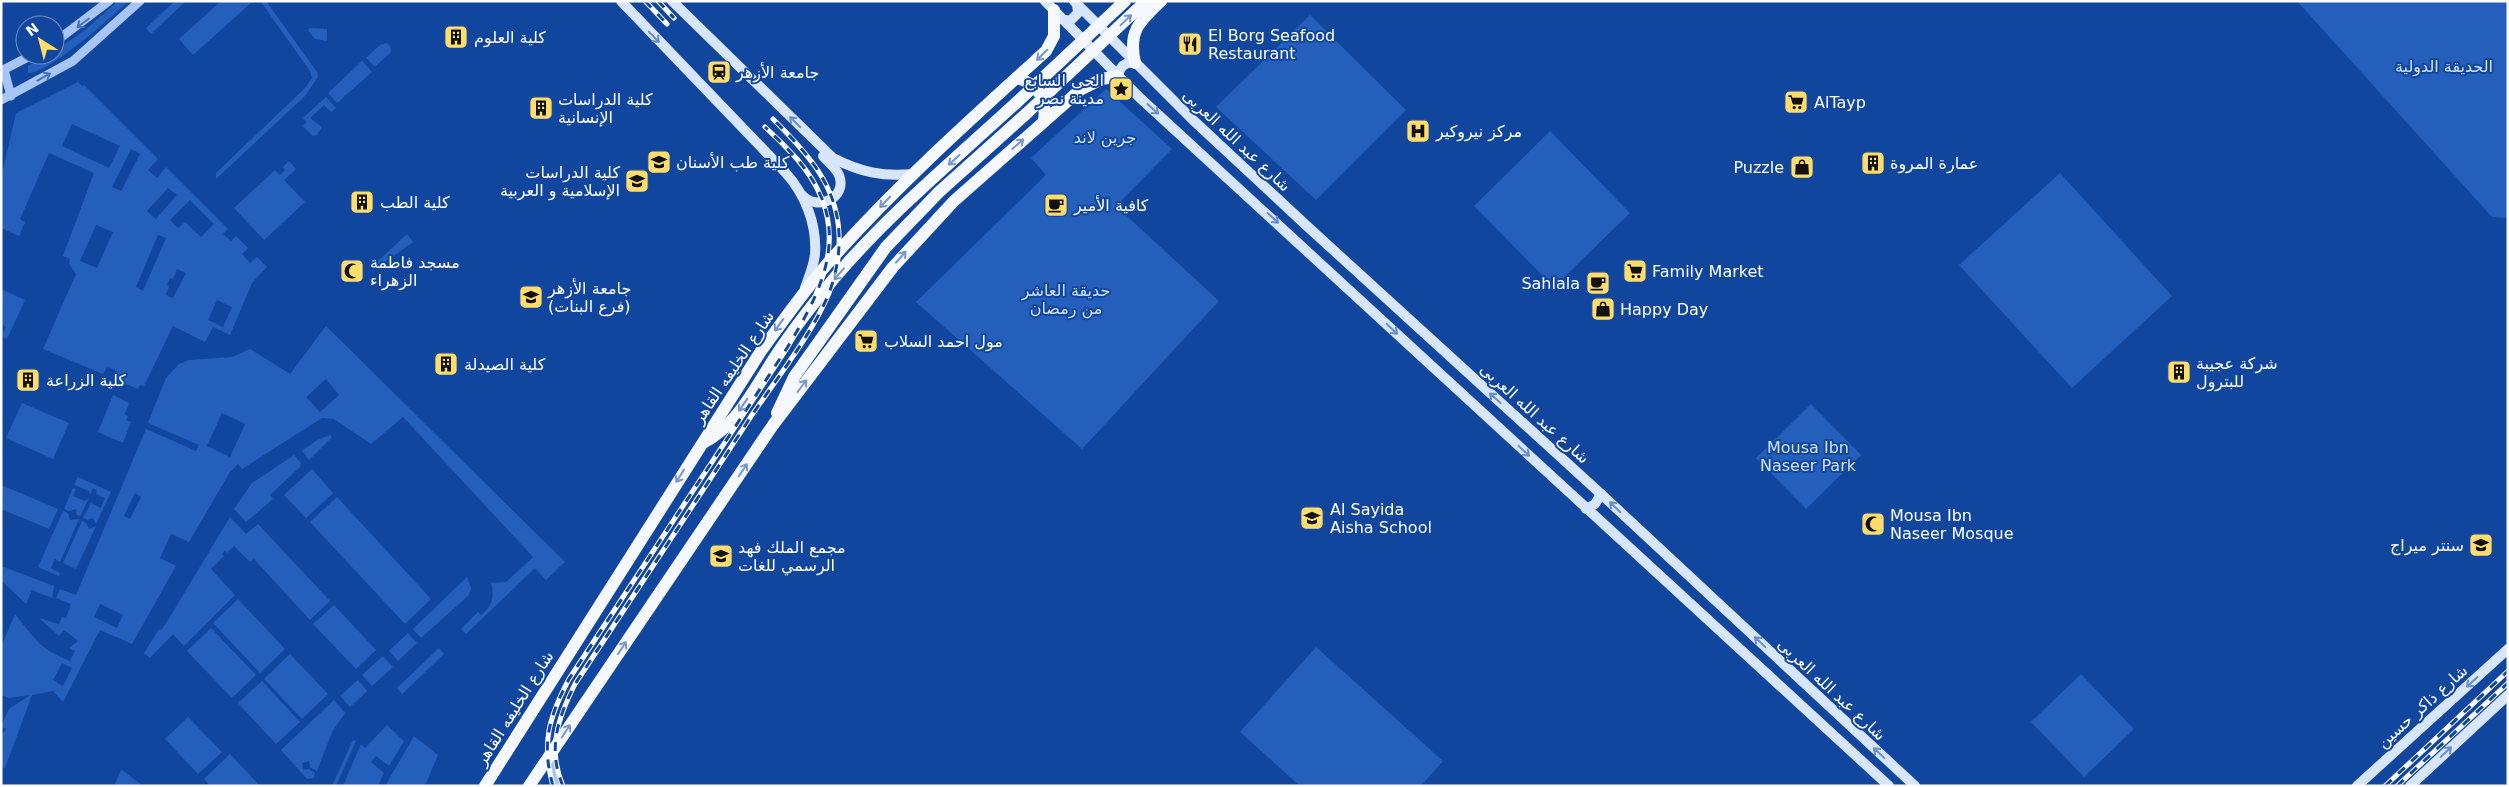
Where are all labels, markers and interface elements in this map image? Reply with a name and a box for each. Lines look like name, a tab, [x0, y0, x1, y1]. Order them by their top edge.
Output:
one-way arrow	[1120, 14, 1133, 26]
north arrow	[15, 15, 65, 65]
one-way arrow	[77, 17, 90, 28]
text: N	[23, 20, 42, 39]
building icon: كلية العلوم	[443, 24, 469, 50]
place label: El Borg Seafood Restaurant	[1208, 26, 1335, 63]
place label: كلية العلوم	[474, 28, 546, 48]
one-way arrow	[648, 31, 660, 43]
restaurant icon: El Borg Seafood Restaurant	[1177, 31, 1203, 57]
one-way arrow	[1035, 49, 1048, 61]
park label: الحديقة الدولية	[2395, 57, 2493, 77]
station icon: جامعة الأزهر	[706, 59, 732, 85]
place label: جامعة الأزهر	[735, 62, 819, 83]
place label: الحى السابع مدينة نصر	[1024, 71, 1104, 109]
one-way arrow	[37, 72, 52, 82]
place icon: الحى السابع مدينة نصر	[1108, 76, 1134, 102]
street label: شارع عبد الله العربى	[1178, 86, 1294, 196]
supermarket icon: AlTayp	[1783, 89, 1809, 115]
place label: كلية الدراسات الإنسانية	[558, 90, 653, 127]
place label: AlTayp	[1814, 93, 1866, 112]
building icon: كلية الدراسات الإنسانية	[528, 95, 554, 121]
one-way arrow	[1147, 103, 1159, 115]
one-way arrow	[789, 116, 801, 128]
hospital icon: مركز نيروكير	[1405, 118, 1431, 144]
place label: مركز نيروكير	[1435, 122, 1522, 142]
park label: جرين لاند	[1074, 128, 1136, 148]
one-way arrow	[1011, 139, 1024, 150]
school or university icon: كلية طب الأسنان	[646, 149, 672, 175]
building icon: عمارة المروة	[1860, 150, 1886, 176]
place label: كلية طب الأسنان	[676, 152, 790, 172]
one-way arrow	[948, 154, 961, 166]
shop icon: Puzzle	[1789, 154, 1815, 180]
place label: عمارة المروة	[1890, 154, 1978, 174]
place label: Puzzle	[1733, 158, 1784, 177]
place label: كلية الدراسات الإسلامية و العربية	[500, 163, 620, 201]
school or university icon: كلية الدراسات الإسلامية و العربية	[624, 168, 650, 194]
building icon: كلية الطب	[349, 189, 375, 215]
cafe icon: كافية الأمير	[1043, 192, 1069, 218]
place label: كلية الطب	[380, 193, 450, 212]
place label: كافية الأمير	[1073, 195, 1149, 216]
one-way arrow	[879, 196, 891, 209]
one-way arrow	[1267, 213, 1280, 224]
one-way arrow	[895, 250, 907, 263]
place label: مسجد فاطمة الزهراء	[370, 253, 460, 291]
mosque icon: مسجد فاطمة الزهراء	[339, 258, 365, 284]
supermarket icon: Family Market	[1622, 258, 1648, 284]
place label: Family Market	[1652, 262, 1764, 281]
one-way arrow	[833, 267, 844, 280]
cafe icon: Sahlala	[1585, 270, 1611, 296]
place label: Sahlala	[1521, 274, 1580, 293]
place label: جامعة الأزهر (فرع البنات)	[547, 278, 631, 317]
park label: حديقة العاشر من رمضان	[1021, 281, 1110, 319]
school or university icon: جامعة الأزهر (فرع البنات)	[518, 284, 544, 310]
shop icon: Happy Day	[1590, 296, 1616, 322]
place label: Happy Day	[1620, 300, 1708, 319]
street label: شارع الخليفه القاهر	[688, 307, 779, 429]
one-way arrow	[774, 318, 785, 331]
one-way arrow	[1386, 323, 1399, 335]
supermarket icon: مول احمد السلاب	[853, 328, 879, 354]
place label: مول احمد السلاب	[884, 332, 1003, 352]
building icon: كلية الصيدلة	[433, 351, 459, 377]
place label: شركة عجيبة للبترول	[2196, 354, 2278, 392]
place label: كلية الصيدلة	[464, 355, 546, 374]
street label: شارع عبد الله العربى	[1475, 359, 1593, 468]
building icon: شركة عجيبة للبترول	[2166, 359, 2192, 385]
building icon: كلية الزراعة	[15, 367, 41, 393]
place label: كلية الزراعة	[46, 371, 126, 391]
one-way arrow	[797, 380, 808, 393]
one-way arrow	[1489, 392, 1502, 404]
one-way arrow	[738, 398, 748, 412]
park label: Mousa Ibn Naseer Park	[1760, 438, 1857, 475]
one-way arrow	[1518, 445, 1531, 457]
one-way arrow	[738, 463, 748, 477]
one-way arrow	[675, 468, 685, 482]
place label: Al Sayida Aisha School	[1330, 500, 1432, 537]
one-way arrow	[1609, 501, 1622, 513]
school or university icon: Al Sayida Aisha School	[1299, 505, 1325, 531]
place label: Mousa Ibn Naseer Mosque	[1890, 506, 2014, 543]
mosque icon: Mousa Ibn Naseer Mosque	[1860, 511, 1886, 537]
school or university icon: سنتر ميراج	[2468, 532, 2494, 558]
place label: سنتر ميراج	[2390, 536, 2464, 556]
place label: مجمع الملك فهد الرسمي للغات	[738, 538, 846, 576]
school or university icon: مجمع الملك فهد الرسمي للغات	[708, 543, 734, 569]
street label: شارع عبد الله العربى	[1773, 635, 1889, 745]
one-way arrow	[1753, 636, 1766, 648]
one-way arrow	[617, 641, 627, 655]
street label: شارع الخليفه القاهر	[471, 647, 558, 771]
street label: شارع ذاكر حسين	[2373, 661, 2472, 753]
one-way arrow	[2465, 676, 2478, 688]
one-way arrow	[561, 724, 572, 738]
one-way arrow	[1872, 747, 1885, 759]
one-way arrow	[2439, 747, 2452, 759]

